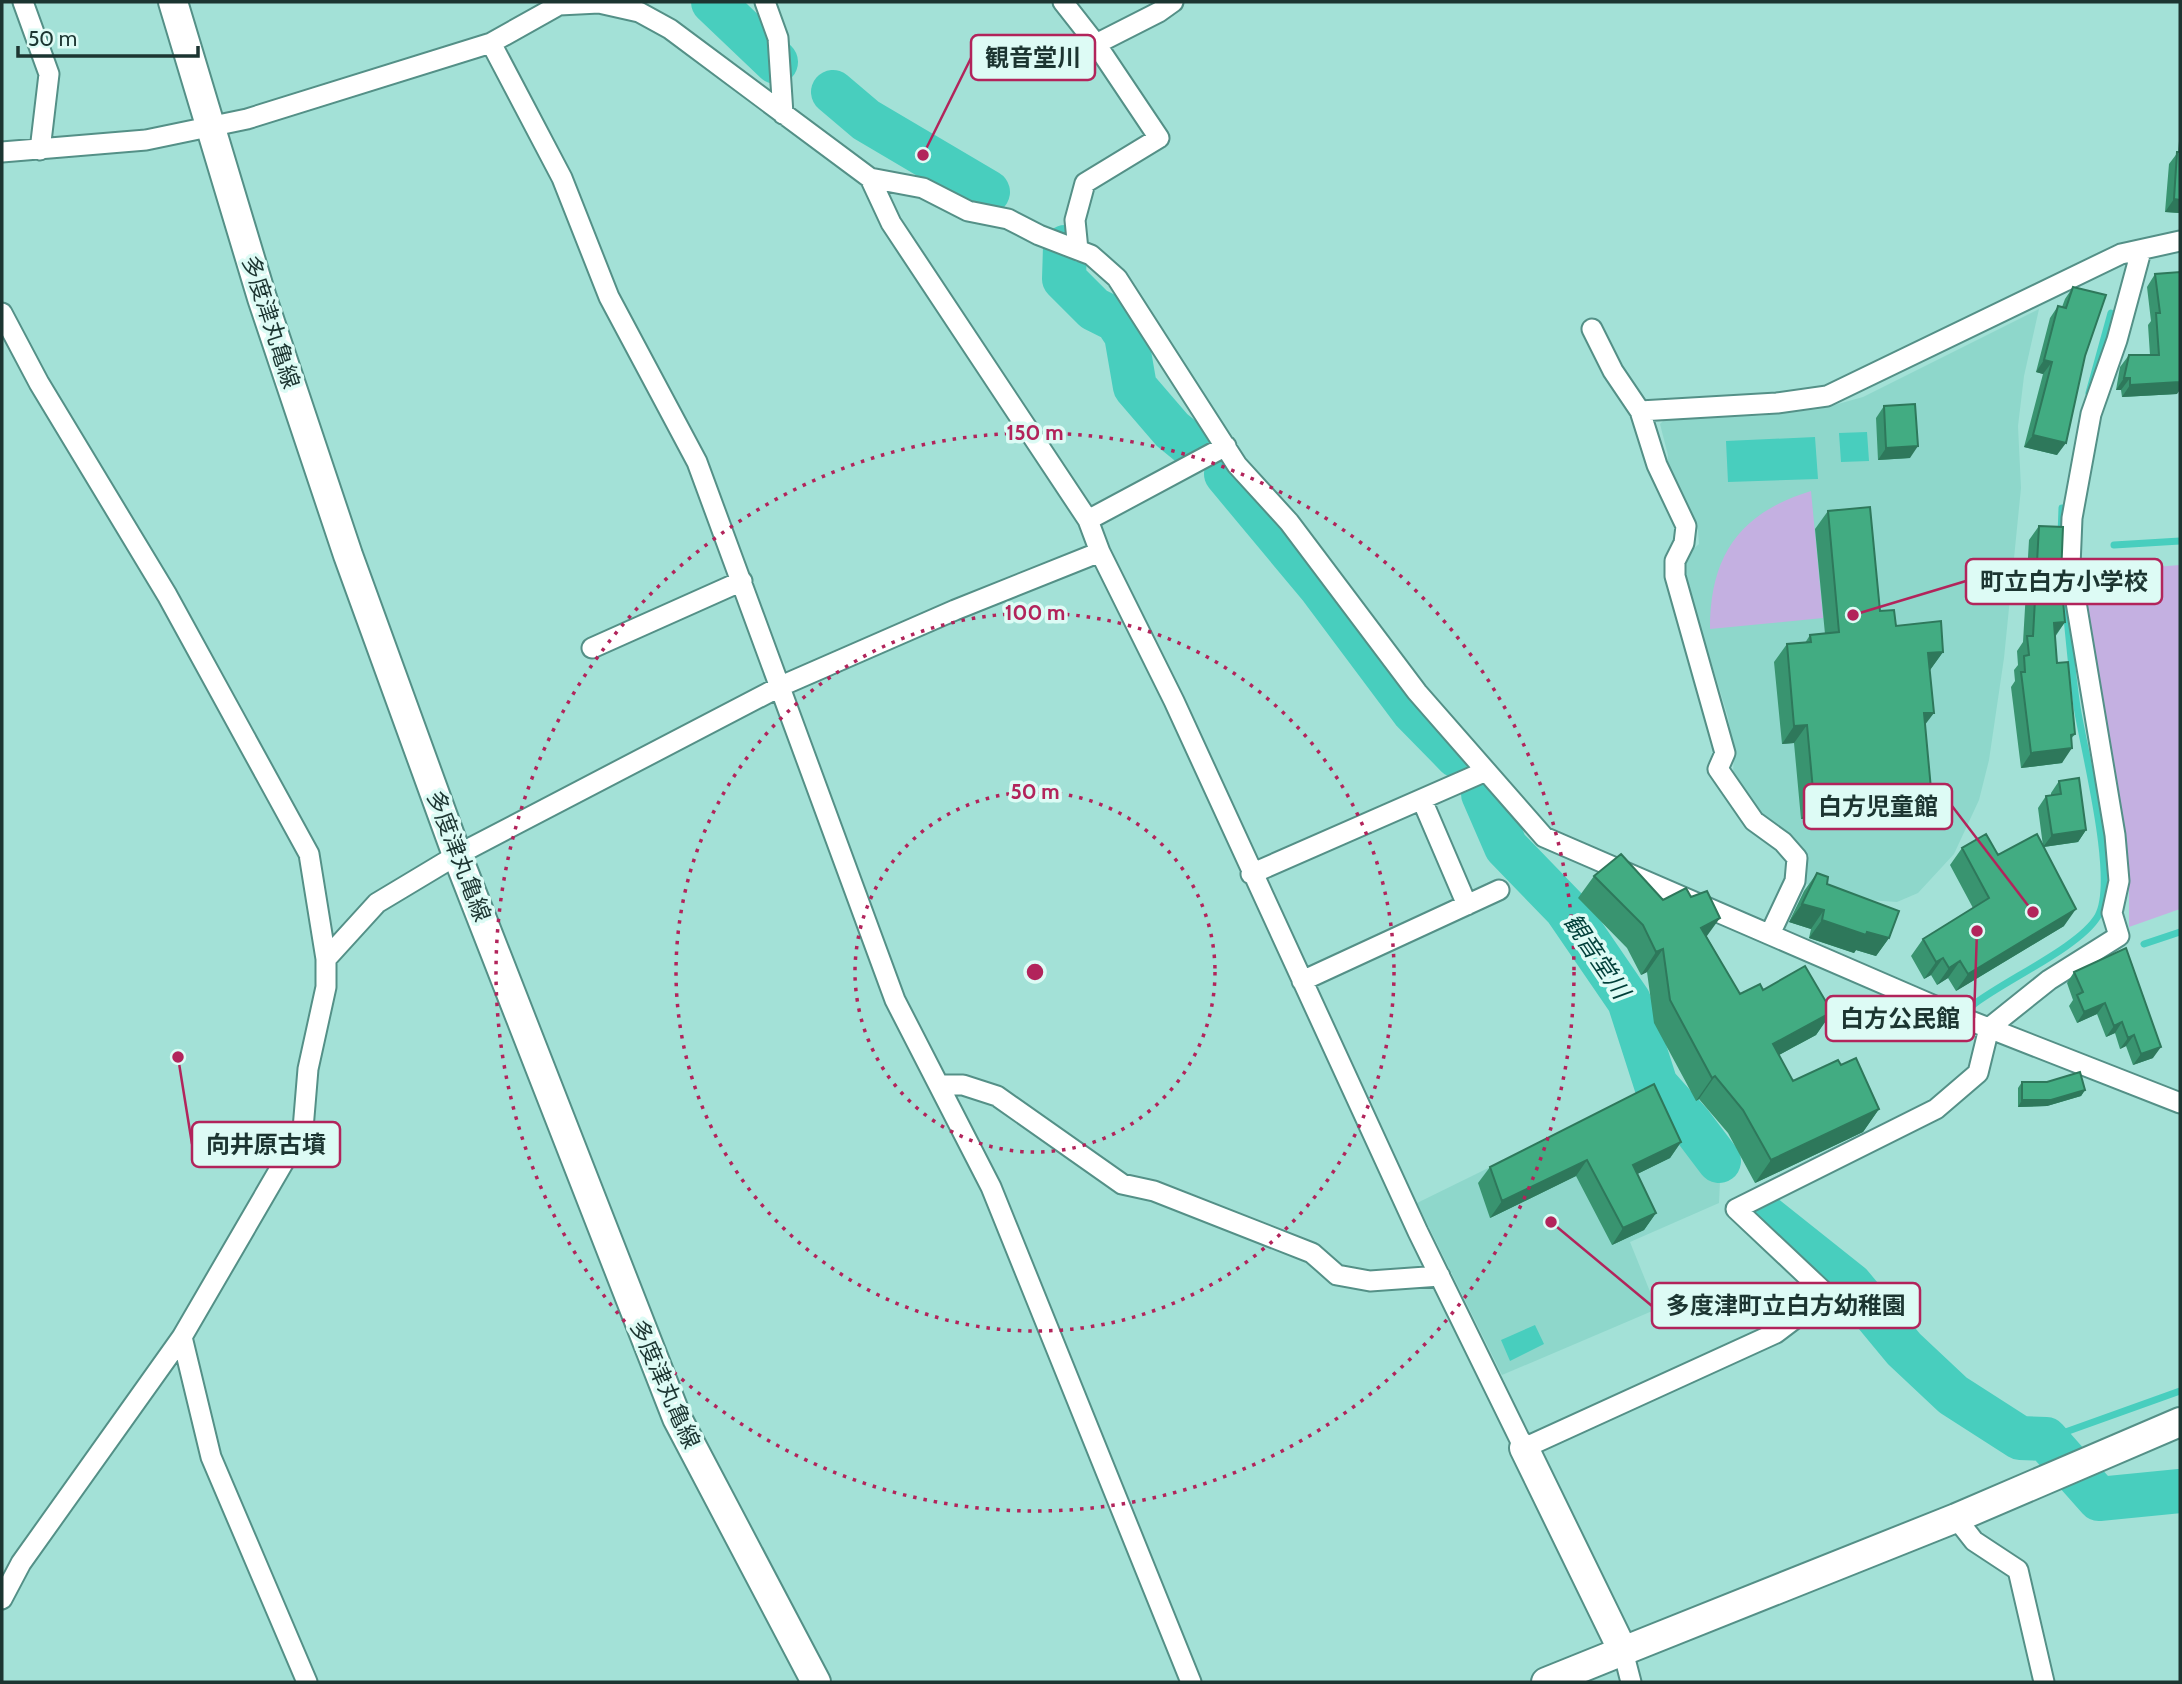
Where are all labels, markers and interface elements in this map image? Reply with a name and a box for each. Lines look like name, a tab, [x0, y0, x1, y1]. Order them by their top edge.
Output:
scale bar	[18, 14, 198, 58]
text: 50 m	[28, 26, 77, 51]
callout: 観音堂川	[971, 35, 1095, 80]
text: 観音堂川	[985, 43, 1081, 72]
street label: 多度津丸亀線	[236, 252, 306, 392]
text: 150 m	[1007, 420, 1063, 445]
callout: 町立白方小学校	[1966, 559, 2162, 604]
text: 町立白方小学校	[1980, 567, 2148, 596]
text: 100 m	[1005, 600, 1065, 625]
text: 50 m	[1010, 779, 1060, 804]
callout: 白方児童館	[1804, 784, 1952, 829]
street label: 多度津丸亀線	[421, 787, 497, 925]
text: 白方児童館	[1818, 792, 1938, 821]
water label: 観音堂川	[1558, 908, 1638, 1006]
centre of rings	[1023, 960, 1047, 984]
callout: 白方公民館	[1826, 996, 1974, 1041]
text: 白方公民館	[1840, 1004, 1960, 1033]
callout: 向井原古墳	[192, 1122, 340, 1167]
text: 向井原古墳	[206, 1130, 326, 1159]
callout: 多度津町立白方幼稚園	[1652, 1283, 1920, 1328]
text: 多度津町立白方幼稚園	[1666, 1291, 1906, 1320]
street label: 多度津丸亀線	[624, 1315, 706, 1453]

